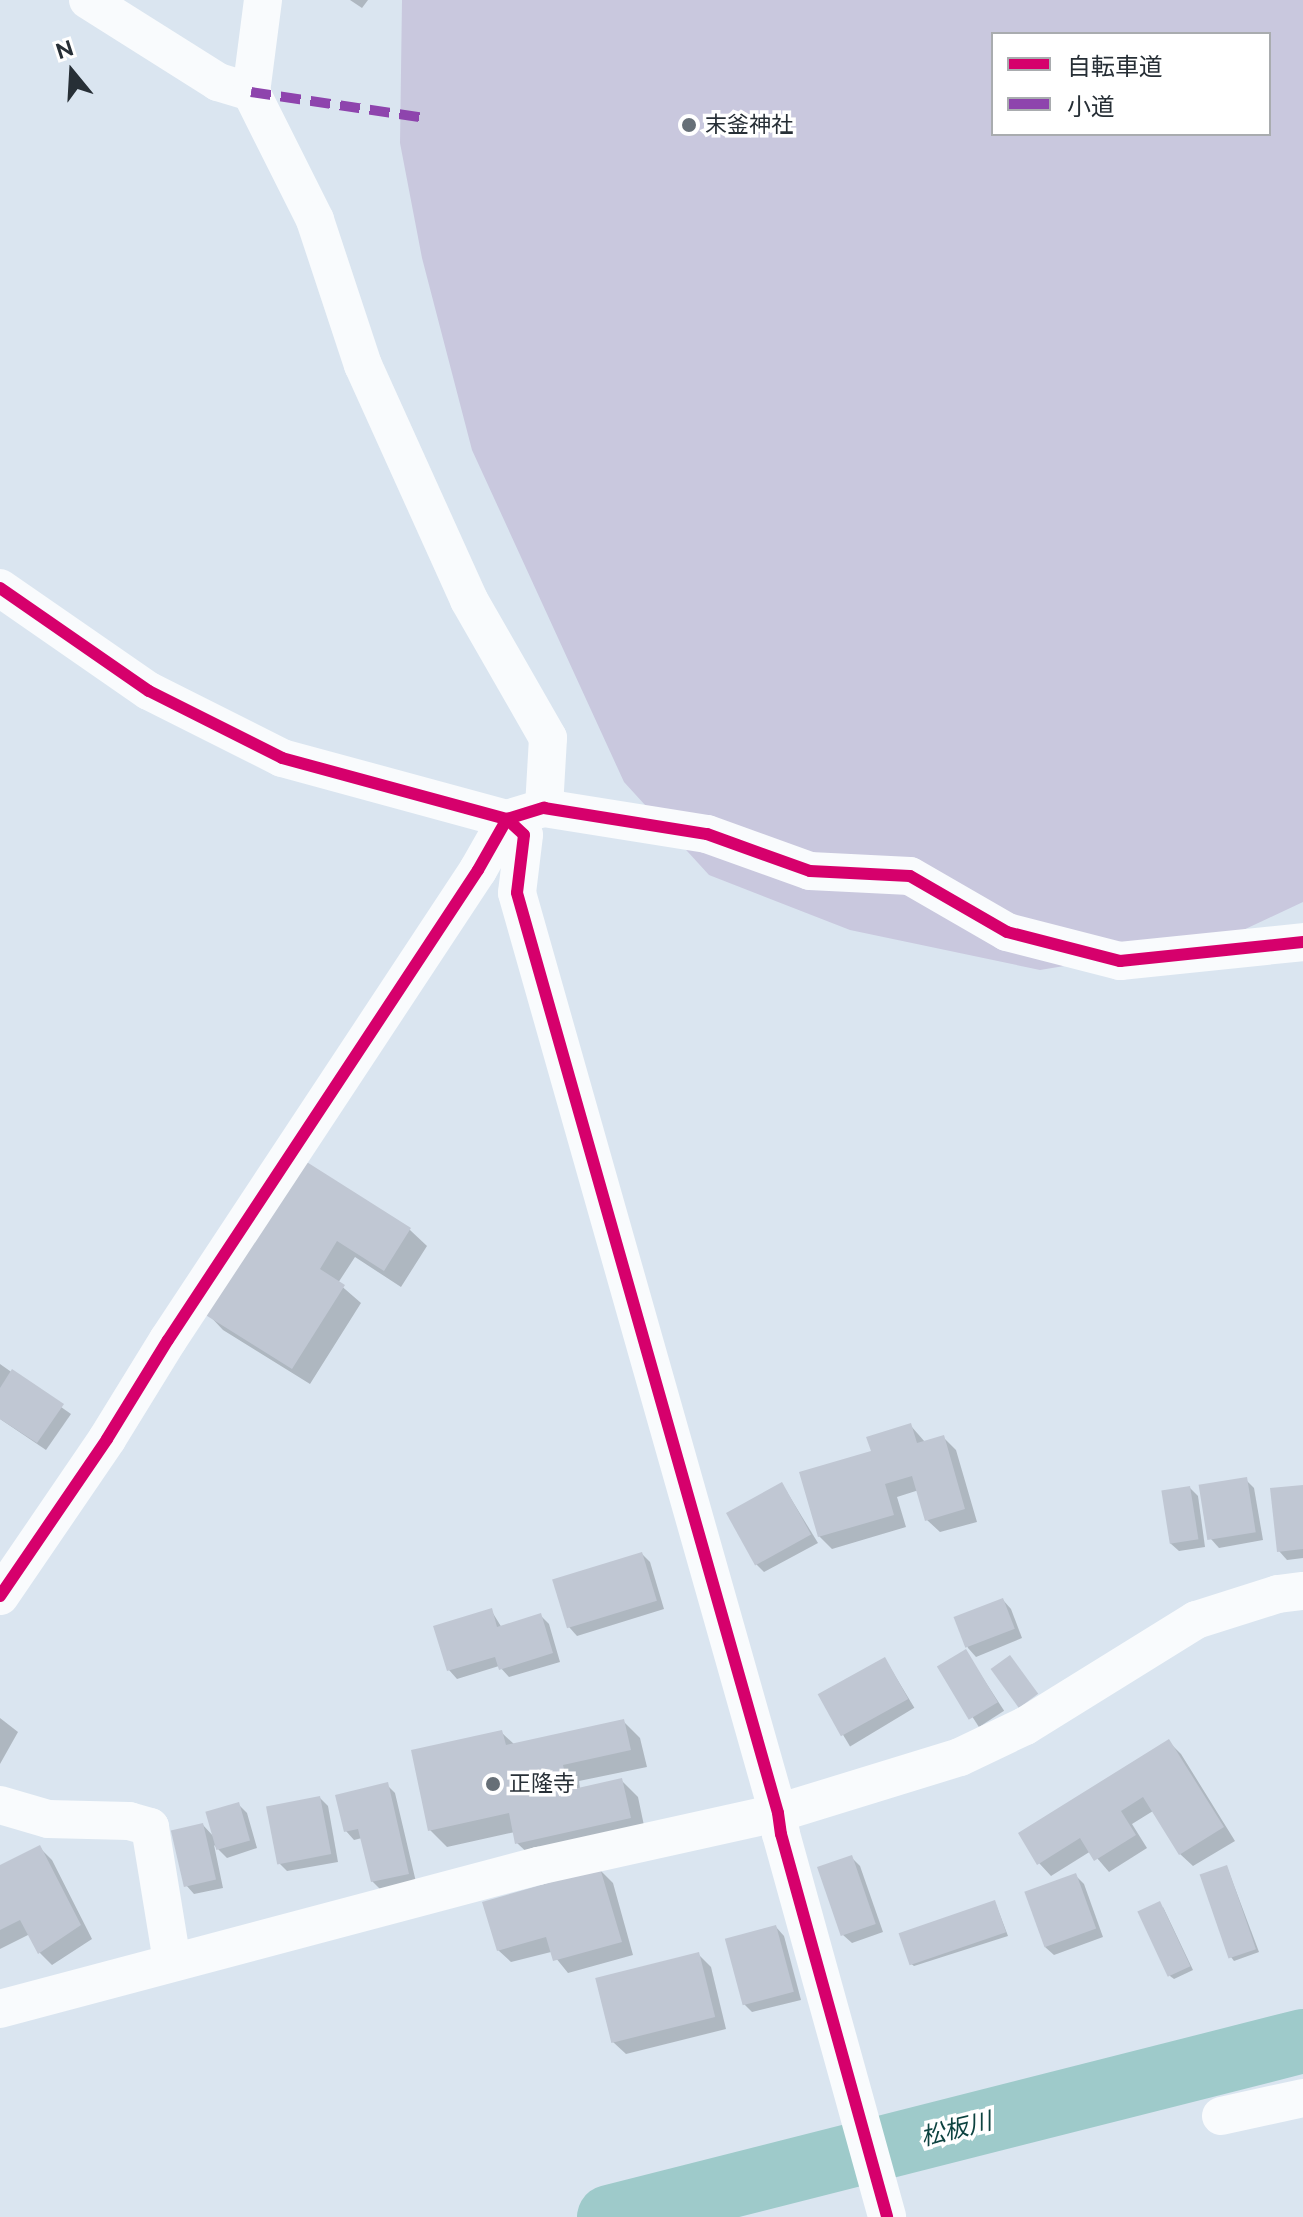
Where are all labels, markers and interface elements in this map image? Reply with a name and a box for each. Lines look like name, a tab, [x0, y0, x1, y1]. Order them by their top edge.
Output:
north arrow	[32, 32, 112, 112]
legend	[991, 32, 1271, 136]
text: N	[53, 34, 77, 64]
text: 自転車道	[1067, 52, 1163, 81]
text: 小道	[1067, 92, 1115, 121]
place label: 末釜神社	[705, 112, 793, 138]
marker: 末釜神社	[680, 116, 698, 134]
place label: 正隆寺	[509, 1771, 575, 1797]
marker: 正隆寺	[484, 1775, 502, 1793]
water label: 松板川	[918, 2106, 994, 2152]

